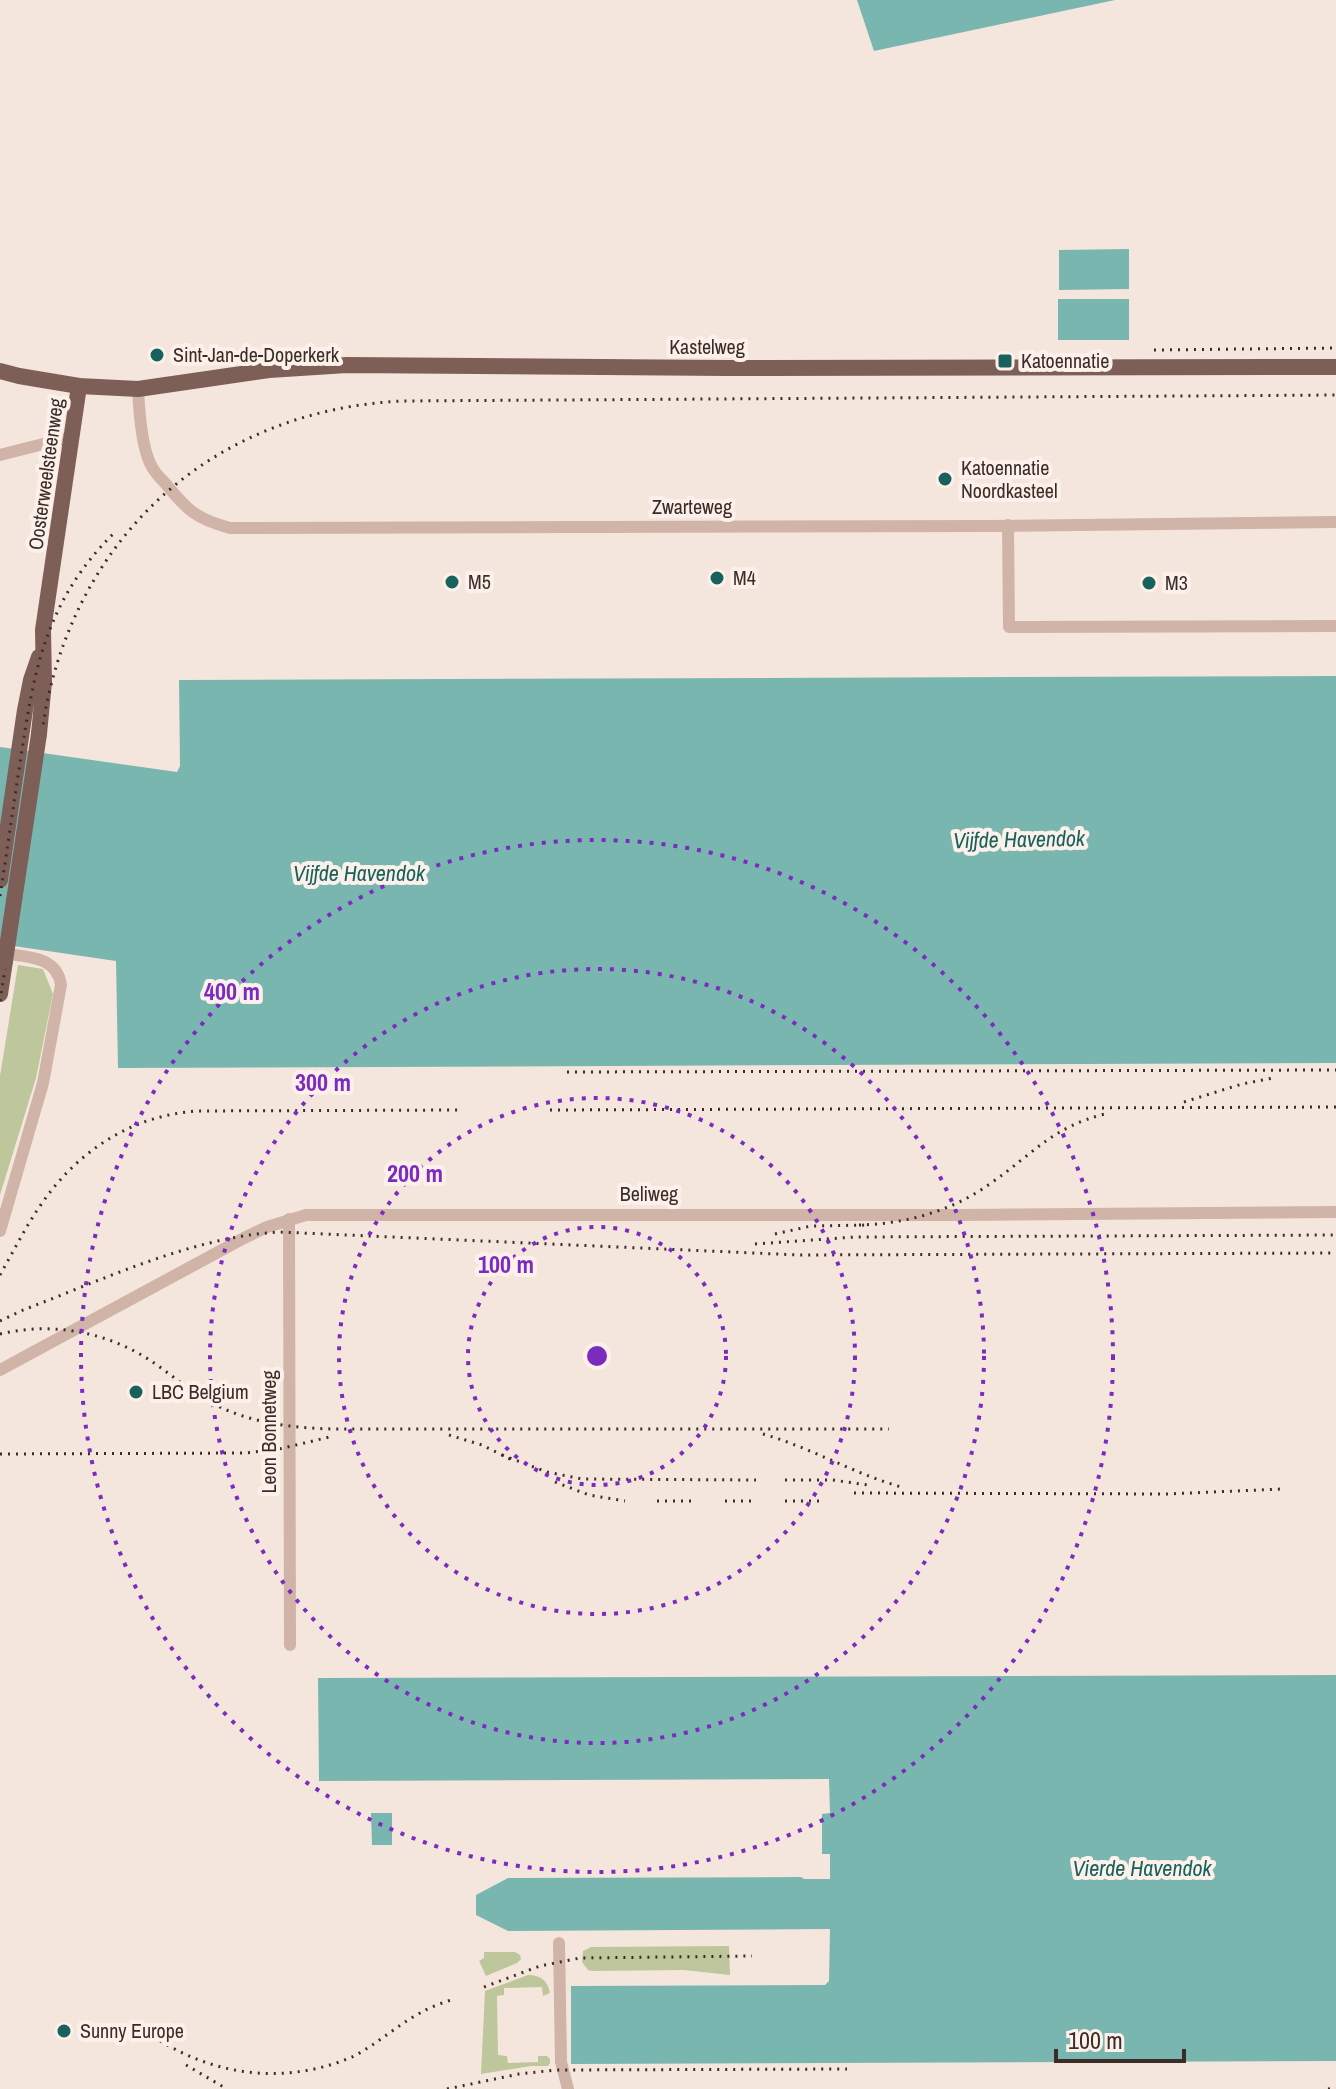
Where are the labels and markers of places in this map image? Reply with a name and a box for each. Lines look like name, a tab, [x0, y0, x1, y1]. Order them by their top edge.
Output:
place label: Sint-Jan-de-Doperkerk	[173, 341, 340, 368]
marker: Sint-Jan-de-Doperkerk	[148, 346, 166, 364]
place label: Katoennatie	[1021, 347, 1109, 374]
marker: Katoennatie	[996, 352, 1014, 370]
place label: Katoennatie Noordkasteel	[961, 454, 1058, 504]
marker: Katoennatie Noordkasteel	[936, 470, 954, 488]
place label: M4	[733, 564, 756, 591]
place label: M5	[468, 568, 491, 595]
marker: M4	[708, 569, 726, 587]
place label: M3	[1165, 569, 1188, 596]
marker: M5	[443, 573, 461, 591]
marker: M3	[1140, 574, 1158, 592]
centre of rings	[583, 1342, 611, 1370]
place label: LBC Belgium	[152, 1378, 249, 1405]
marker: LBC Belgium	[127, 1383, 145, 1401]
place label: Sunny Europe	[80, 2017, 184, 2044]
marker: Sunny Europe	[55, 2022, 73, 2040]

